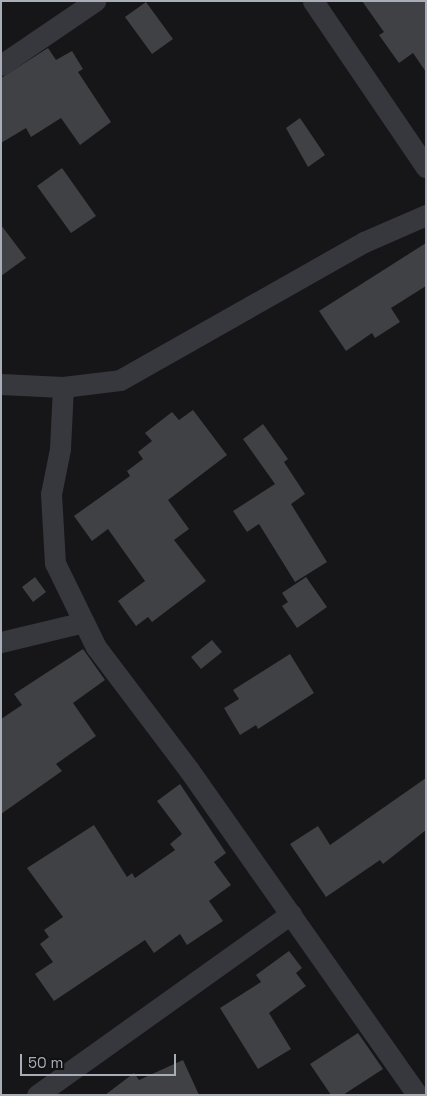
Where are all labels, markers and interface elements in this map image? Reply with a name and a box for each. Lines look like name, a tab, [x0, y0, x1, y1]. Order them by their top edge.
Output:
scale bar	[22, 1044, 179, 1076]
text: 50 m	[28, 1053, 63, 1072]

